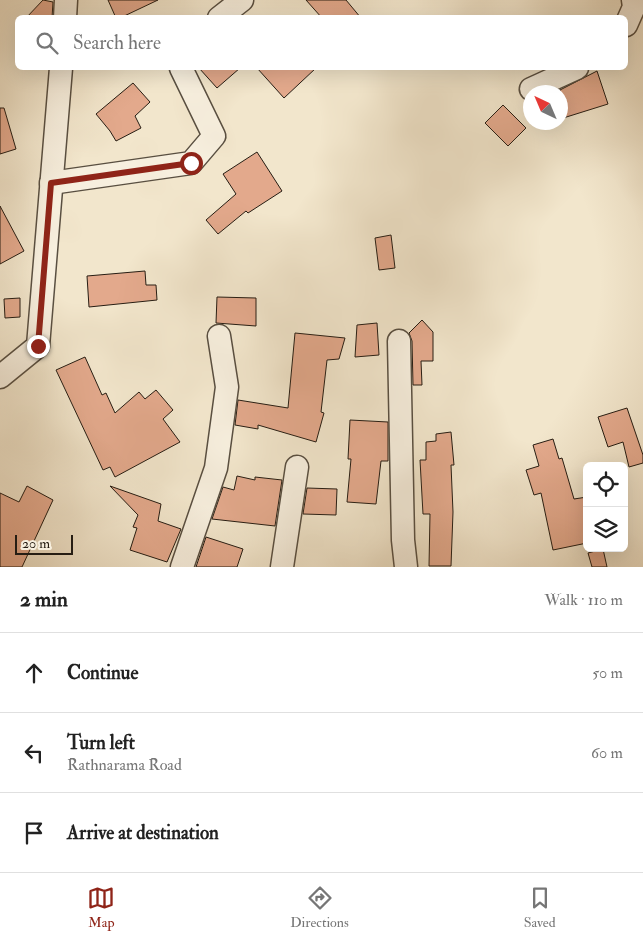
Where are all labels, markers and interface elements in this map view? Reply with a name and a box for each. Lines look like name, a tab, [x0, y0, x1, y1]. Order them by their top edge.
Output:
search box	[15, 15, 628, 70]
icon: search	[33, 29, 61, 57]
text: Search here	[73, 31, 161, 55]
north arrow	[523, 85, 568, 130]
route start	[180, 152, 203, 175]
route end	[27, 335, 50, 358]
map controls	[583, 462, 628, 552]
button: locate	[583, 462, 628, 507]
button: layers	[583, 507, 628, 552]
scale bar	[15, 532, 72, 555]
text: 20 m	[22, 535, 50, 552]
text: 2 min	[20, 586, 68, 613]
text: Walk · 110 m	[545, 590, 623, 610]
icon: ahead	[20, 659, 48, 687]
text: Continue	[67, 661, 138, 685]
text: 50 m	[592, 663, 623, 683]
text: Turn left	[67, 731, 135, 755]
icon: left	[20, 739, 48, 767]
text: 60 m	[591, 743, 623, 763]
text: Rathnarama Road	[67, 755, 182, 775]
icon: arrive	[20, 819, 48, 847]
text: Arrive at destination	[67, 821, 219, 845]
tab: Map	[87, 884, 115, 931]
tab: Directions	[290, 884, 349, 931]
tab: Saved	[524, 884, 556, 931]

